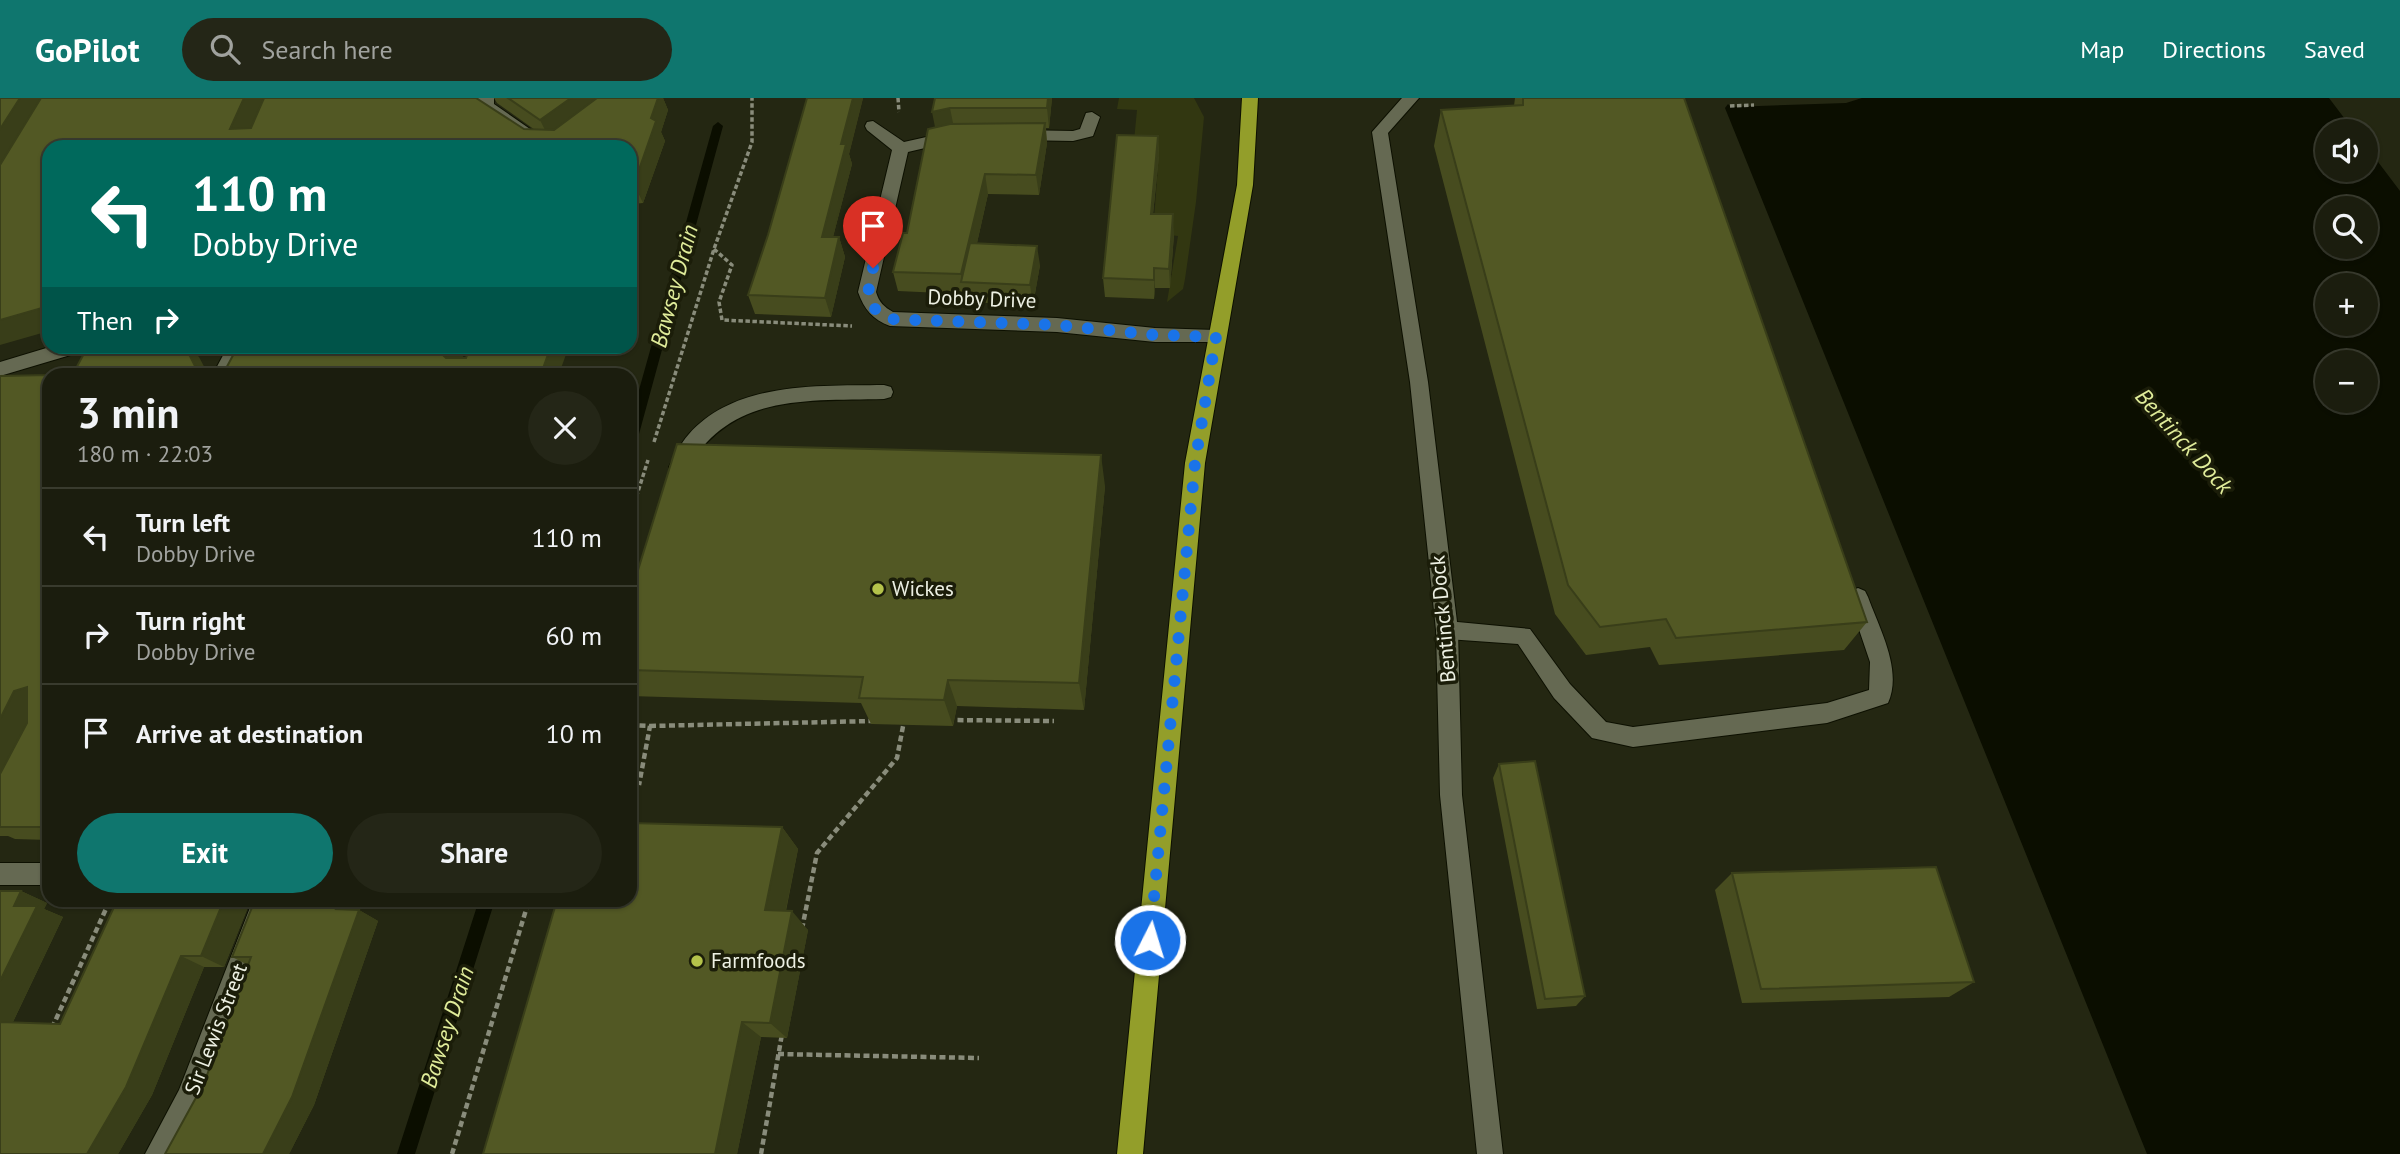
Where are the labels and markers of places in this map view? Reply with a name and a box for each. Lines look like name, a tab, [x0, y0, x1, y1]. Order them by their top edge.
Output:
pin	[843, 196, 903, 268]
place label: Wickes	[892, 575, 954, 602]
marker: Wickes	[870, 581, 886, 597]
place label: Farmfoods	[711, 947, 806, 974]
marker: Farmfoods	[689, 953, 705, 969]

